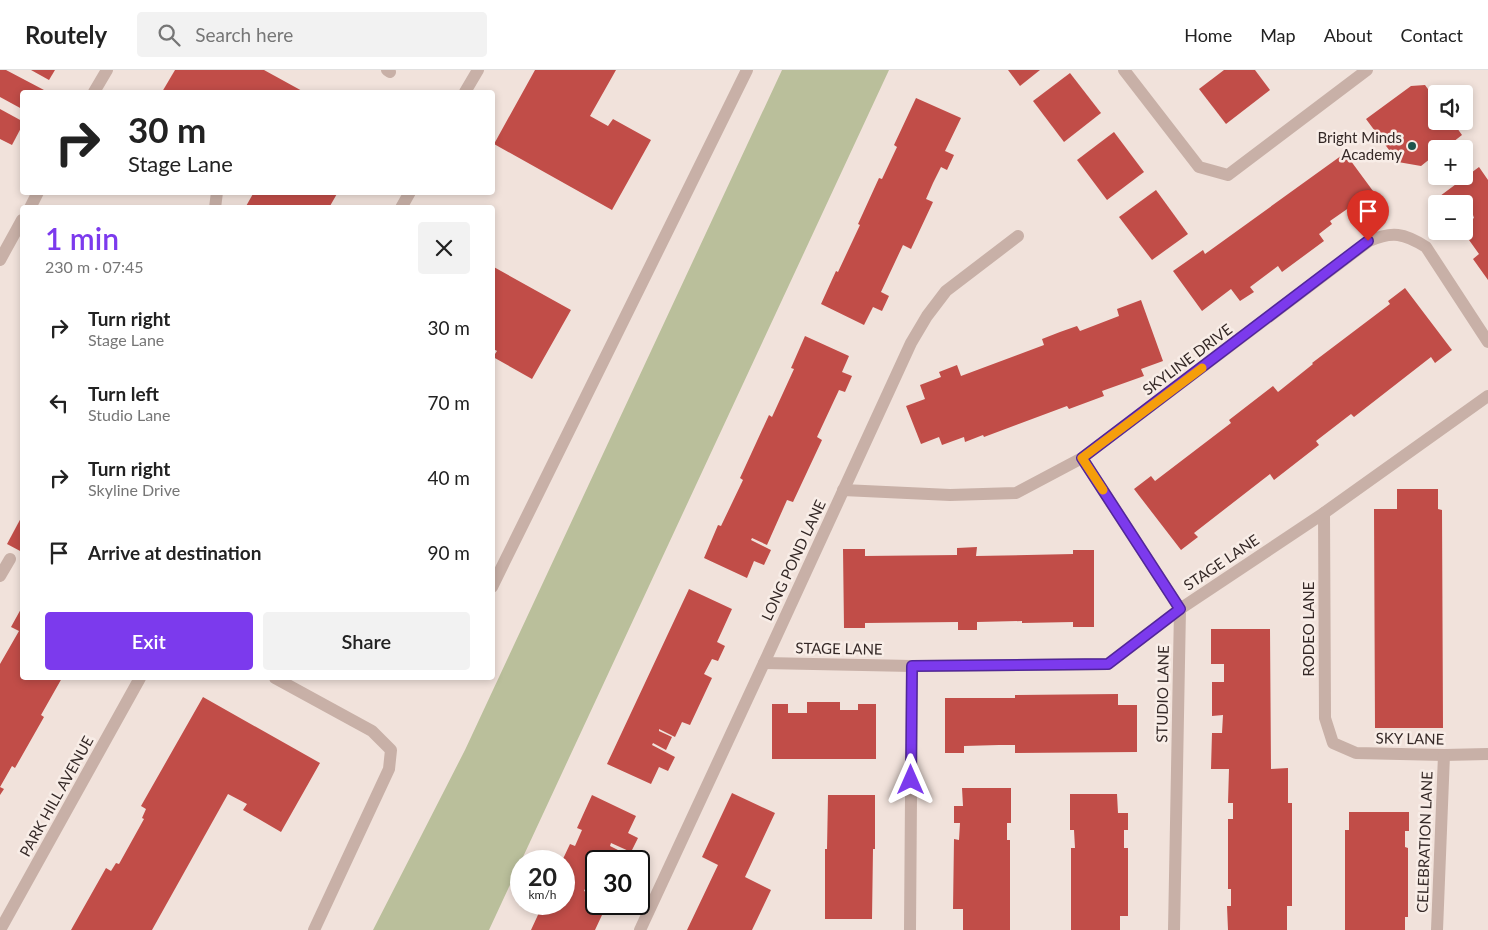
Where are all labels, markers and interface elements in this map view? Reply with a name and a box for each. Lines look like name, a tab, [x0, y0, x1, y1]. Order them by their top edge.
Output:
search box	[137, 12, 487, 57]
text: Routely	[25, 20, 107, 49]
icon: search	[155, 21, 183, 49]
text: Search here	[195, 23, 293, 46]
text: Home	[1184, 24, 1232, 46]
text: Map	[1260, 24, 1296, 46]
text: About	[1324, 24, 1373, 46]
text: Contact	[1401, 24, 1463, 46]
map controls	[1428, 85, 1473, 240]
button: sound	[1428, 85, 1473, 130]
text: 30 m	[128, 108, 206, 150]
icon: right	[45, 110, 110, 175]
place label: Bright Minds Academy	[1317, 128, 1402, 163]
marker: Bright Minds Academy	[1406, 140, 1418, 152]
button: +	[1428, 140, 1473, 185]
text: Stage Lane	[128, 150, 233, 177]
pin	[1347, 190, 1389, 241]
button: −	[1428, 195, 1473, 240]
icon: arrive	[1354, 197, 1382, 225]
text: 1 min	[45, 220, 119, 256]
button: close	[418, 222, 470, 274]
text: 230 m · 07:45	[45, 257, 144, 276]
text: Turn right	[88, 307, 170, 330]
icon: right	[45, 314, 73, 342]
text: 30 m	[427, 316, 470, 339]
street label: SKYLINE DRIVE	[1139, 320, 1235, 398]
text: Stage Lane	[88, 330, 164, 349]
text: Turn left	[88, 382, 159, 405]
icon: left	[45, 389, 73, 417]
text: 70 m	[427, 391, 470, 414]
text: Studio Lane	[88, 405, 171, 424]
text: Turn right	[88, 457, 170, 480]
icon: right	[45, 464, 73, 492]
text: 40 m	[427, 466, 470, 489]
text: Skyline Drive	[88, 480, 180, 499]
street label: LONG POND LANE	[757, 497, 829, 623]
street label: STAGE LANE	[1180, 530, 1262, 594]
icon: arrive	[45, 539, 73, 567]
text: Arrive at destination	[88, 541, 261, 564]
text: 90 m	[427, 541, 470, 564]
street label: RODEO LANE	[1299, 582, 1317, 676]
button: Exit	[45, 612, 253, 670]
button: Share	[263, 612, 470, 670]
street label: STAGE LANE	[795, 638, 883, 658]
street label: STUDIO LANE	[1152, 645, 1172, 743]
street label: SKY LANE	[1376, 728, 1444, 748]
street label: PARK HILL AVENUE	[15, 733, 97, 859]
position arrow	[884, 753, 936, 805]
street label: CELEBRATION LANE	[1413, 771, 1435, 913]
speed limit sign: 30	[585, 850, 650, 915]
text: 20	[528, 861, 557, 891]
text: km/h	[528, 887, 557, 902]

